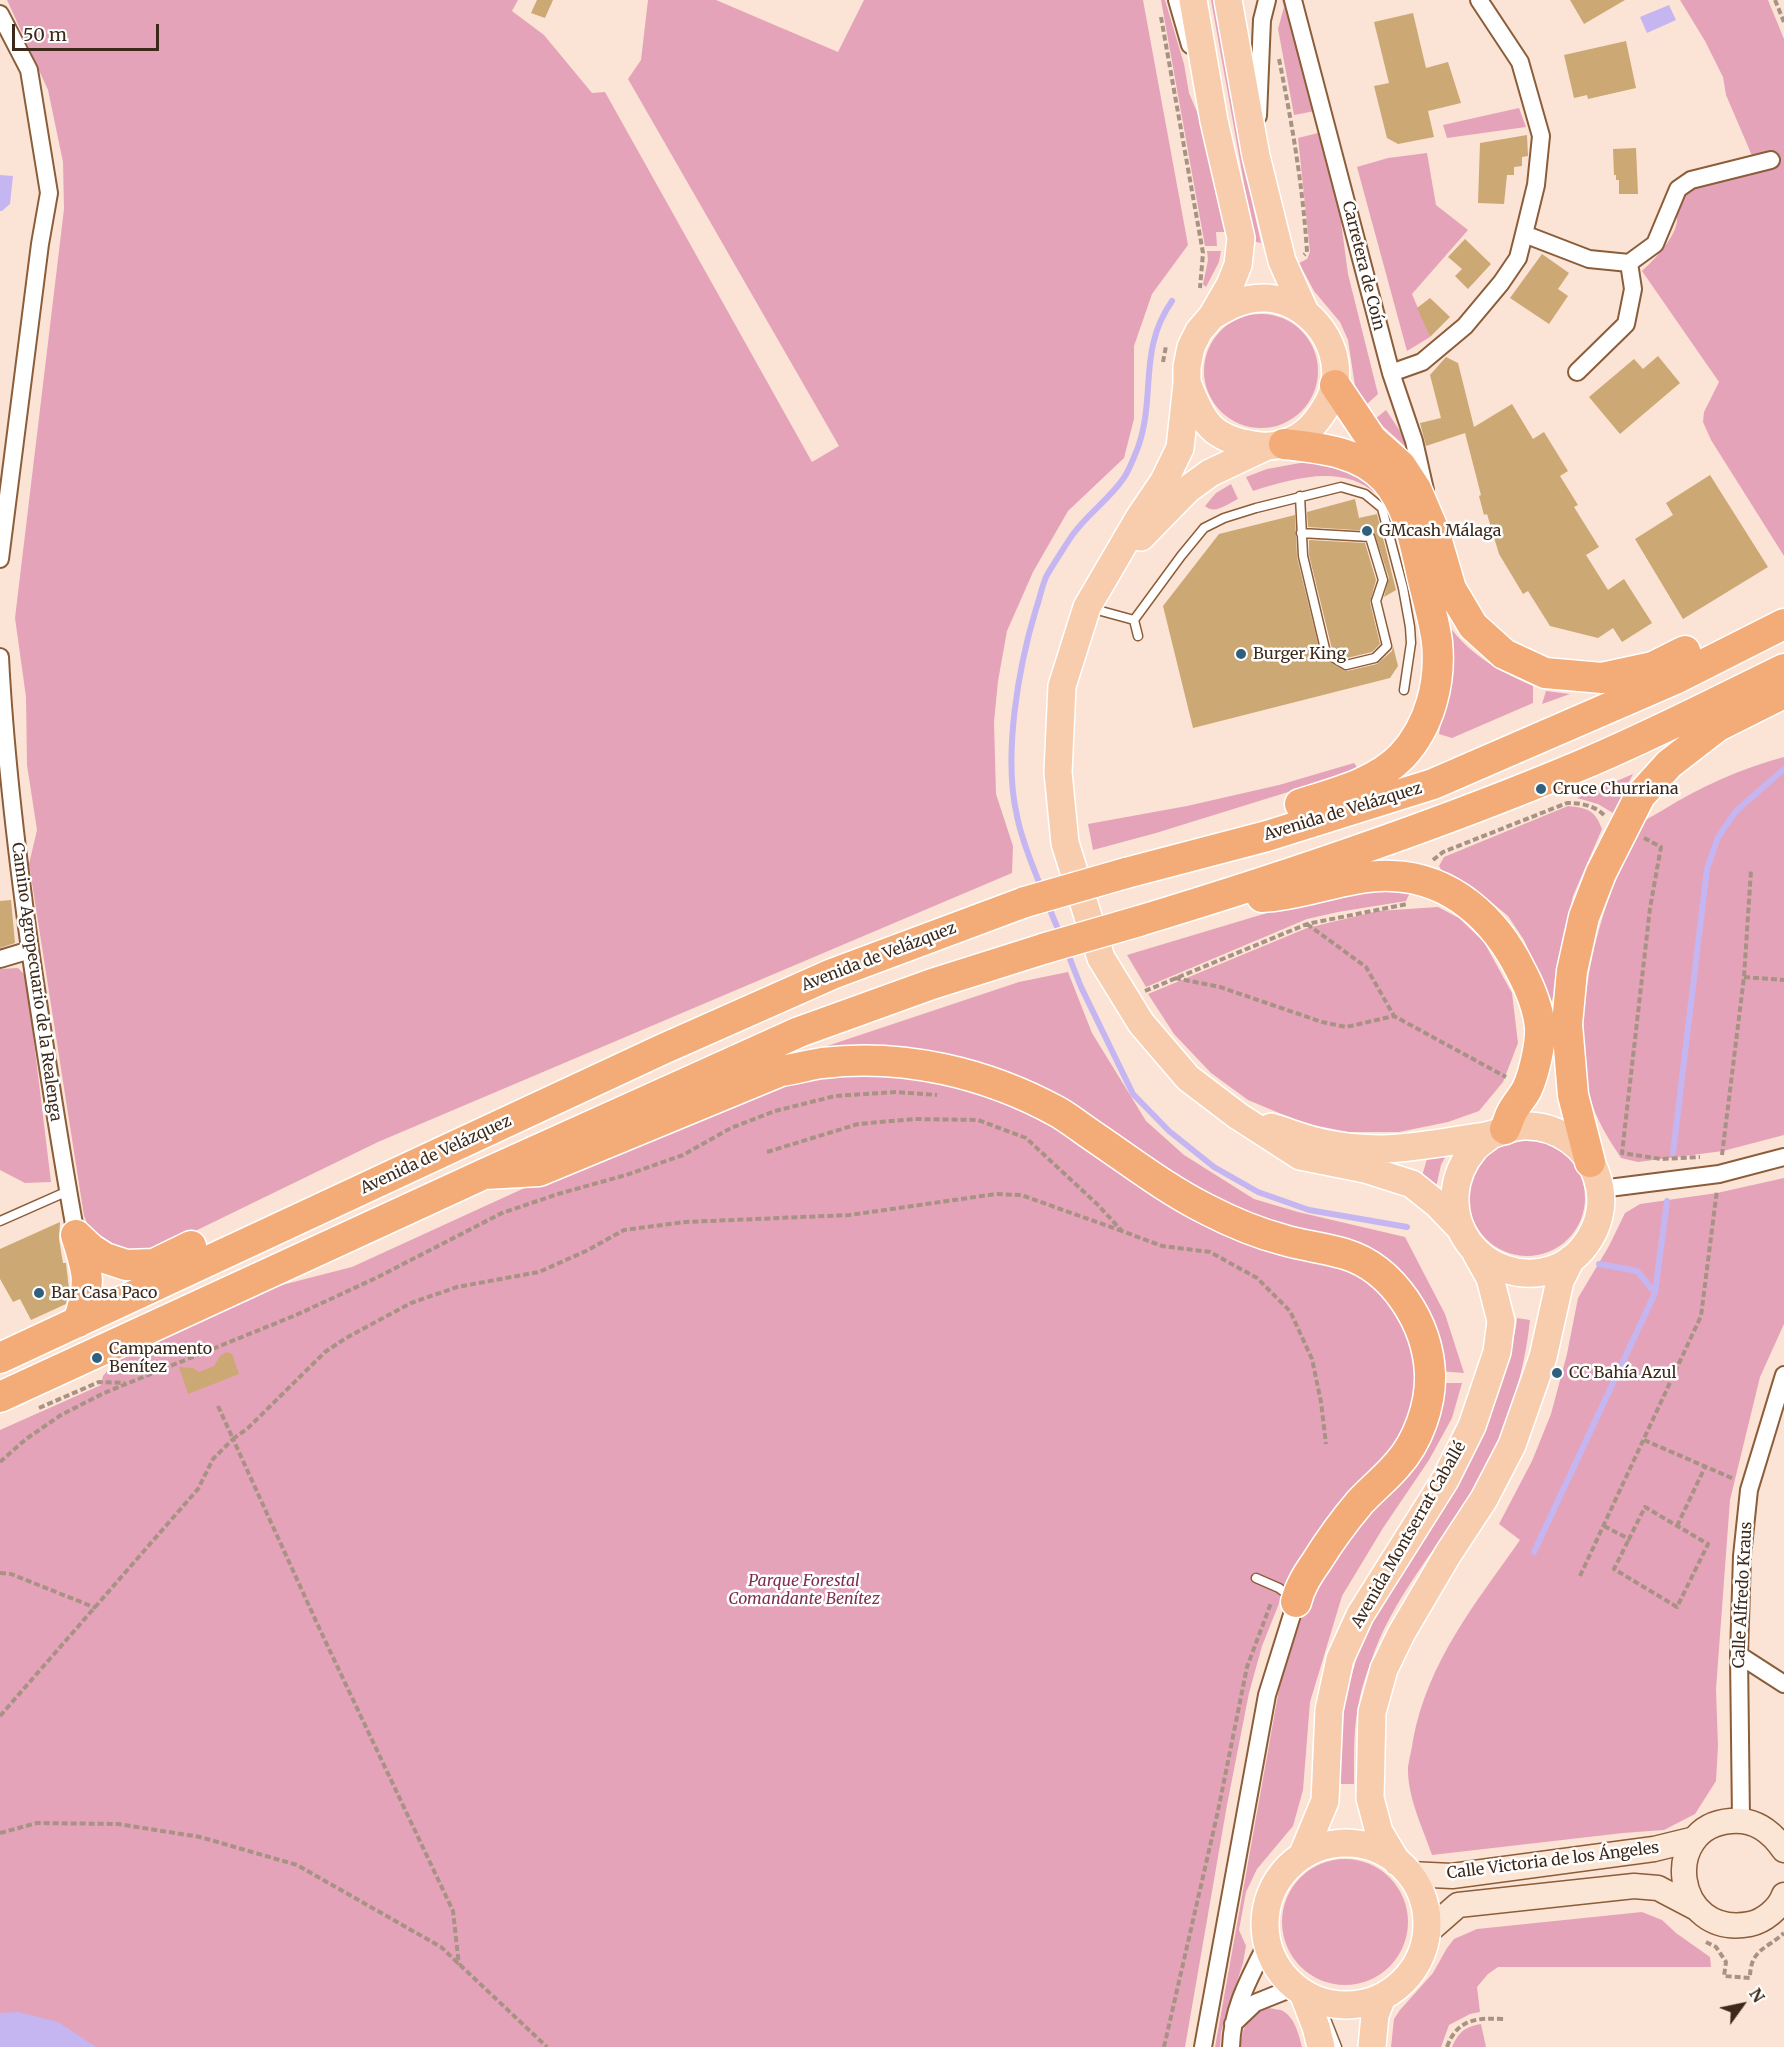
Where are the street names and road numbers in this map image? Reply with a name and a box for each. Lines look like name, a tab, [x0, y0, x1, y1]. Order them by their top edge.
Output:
street label: Carretera de Coín	[1338, 199, 1388, 333]
street label: Avenida de Velázquez	[1262, 779, 1424, 845]
street label: Camino Agropecuario de la Realenga	[7, 841, 65, 1123]
street label: Avenida de Velázquez	[799, 919, 959, 995]
street label: Avenida de Velázquez	[358, 1112, 514, 1198]
street label: Avenida Montserrat Caballé	[1348, 1438, 1470, 1632]
street label: Calle Alfredo Kraus	[1730, 1521, 1756, 1669]
street label: Calle Victoria de los Ángeles	[1446, 1838, 1660, 1884]

